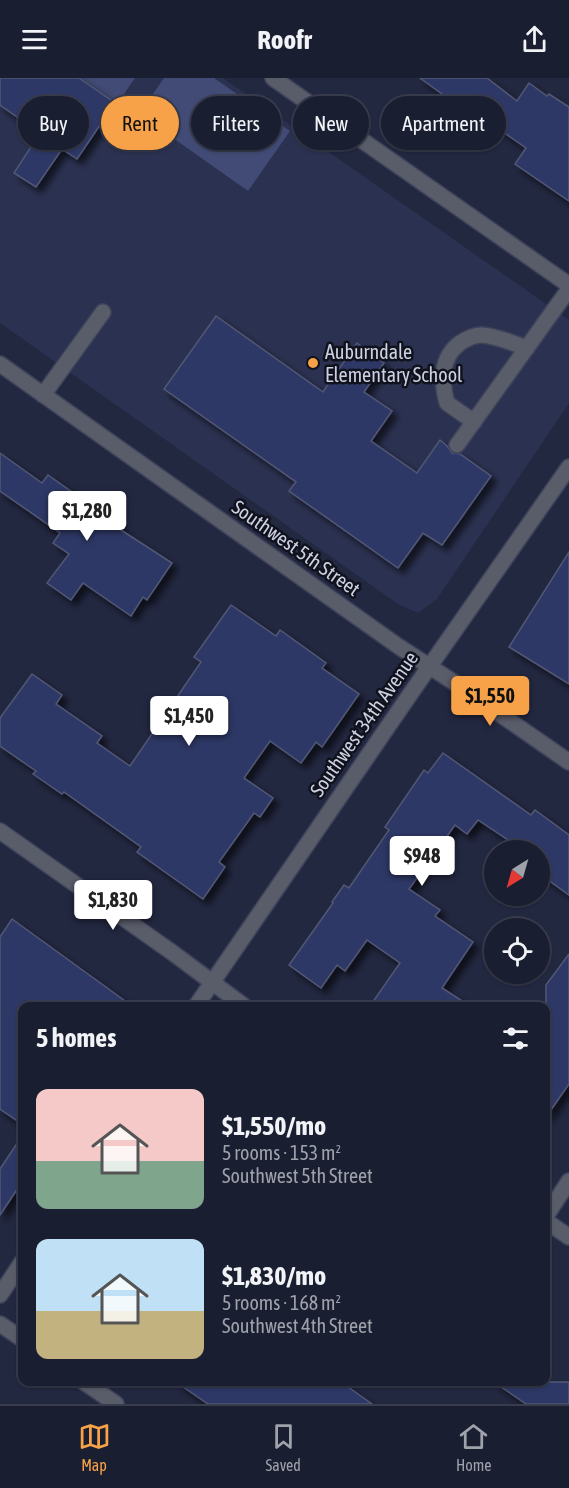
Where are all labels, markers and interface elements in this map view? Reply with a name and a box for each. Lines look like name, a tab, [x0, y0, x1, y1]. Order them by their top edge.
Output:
icon: menu	[18, 23, 51, 56]
icon: share	[518, 23, 551, 56]
text: Roofr	[257, 24, 312, 55]
chip: Buy	[18, 96, 89, 150]
chip: Rent	[101, 96, 179, 150]
chip: Filters	[191, 96, 281, 150]
chip: New	[293, 96, 369, 150]
chip: Apartment	[381, 96, 506, 150]
place label: Auburndale Elementary School	[325, 340, 463, 386]
marker: Auburndale Elementary School	[306, 356, 320, 370]
pin: $1,280	[38, 491, 136, 542]
street label: Southwest 5th Street	[228, 495, 365, 600]
text: $1,280	[62, 499, 112, 522]
street label: Southwest 34th Avenue	[305, 647, 422, 801]
pin: $1,550	[441, 676, 539, 727]
text: $1,550	[465, 684, 515, 707]
pin: $1,450	[140, 696, 238, 747]
text: $1,450	[164, 704, 214, 727]
pin: $948	[386, 836, 458, 887]
north arrow	[484, 840, 550, 906]
map controls	[484, 840, 550, 984]
text: $948	[404, 844, 440, 867]
pin: $1,830	[64, 880, 162, 931]
text: $1,830	[88, 888, 138, 911]
button: locate	[484, 918, 550, 984]
icon: filters	[499, 1022, 532, 1055]
text: 5 homes	[36, 1023, 116, 1053]
text: $1,550/mo	[222, 1111, 326, 1141]
icon: home	[84, 1113, 156, 1185]
text: 5 rooms · 153 m²	[222, 1141, 341, 1164]
text: Southwest 5th Street	[222, 1164, 373, 1187]
text: $1,830/mo	[222, 1261, 326, 1291]
icon: home	[84, 1263, 156, 1335]
text: 5 rooms · 168 m²	[222, 1291, 341, 1314]
text: Southwest 4th Street	[222, 1314, 373, 1337]
tab: Map	[78, 1420, 111, 1474]
tab: Saved	[266, 1420, 301, 1474]
tab: Home	[456, 1420, 491, 1474]

